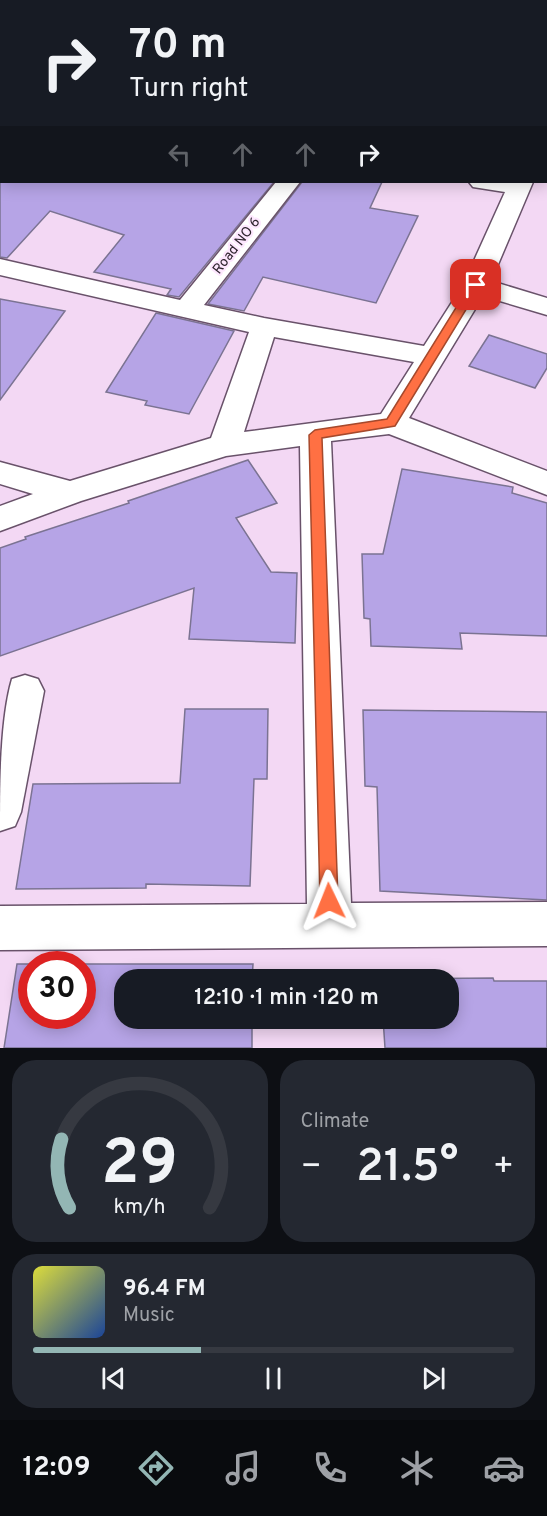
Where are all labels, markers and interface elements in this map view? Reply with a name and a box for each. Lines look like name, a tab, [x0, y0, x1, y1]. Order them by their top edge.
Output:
text: 70 m	[129, 20, 227, 73]
icon: right	[30, 24, 108, 102]
text: Turn right	[129, 72, 248, 106]
icon: left	[163, 138, 196, 171]
icon: ahead	[226, 138, 259, 171]
icon: ahead	[289, 138, 322, 171]
icon: right	[352, 138, 385, 171]
street label: Road NO 6	[210, 214, 264, 278]
pin	[450, 259, 501, 310]
icon: arrive	[459, 268, 492, 301]
position arrow	[297, 869, 361, 933]
speed limit sign: 30	[18, 951, 96, 1029]
text: 12:10 · 1 min · 120 m	[194, 985, 379, 1012]
text: Climate	[301, 1109, 369, 1135]
text: 29	[101, 1127, 178, 1206]
text: 21.5°	[356, 1140, 458, 1197]
text: −	[301, 1147, 322, 1189]
text: +	[493, 1147, 514, 1189]
text: km/h	[114, 1194, 166, 1221]
text: 96.4 FM	[123, 1276, 205, 1303]
text: Music	[123, 1303, 175, 1329]
icon: previous	[97, 1362, 130, 1395]
icon: pause	[257, 1362, 290, 1395]
icon: next	[417, 1362, 450, 1395]
icon: directions	[135, 1447, 177, 1489]
icon: music	[222, 1447, 264, 1489]
icon: phone	[309, 1447, 351, 1489]
icon: climate	[396, 1447, 438, 1489]
icon: car	[483, 1447, 525, 1489]
text: 12:09	[22, 1451, 91, 1485]

